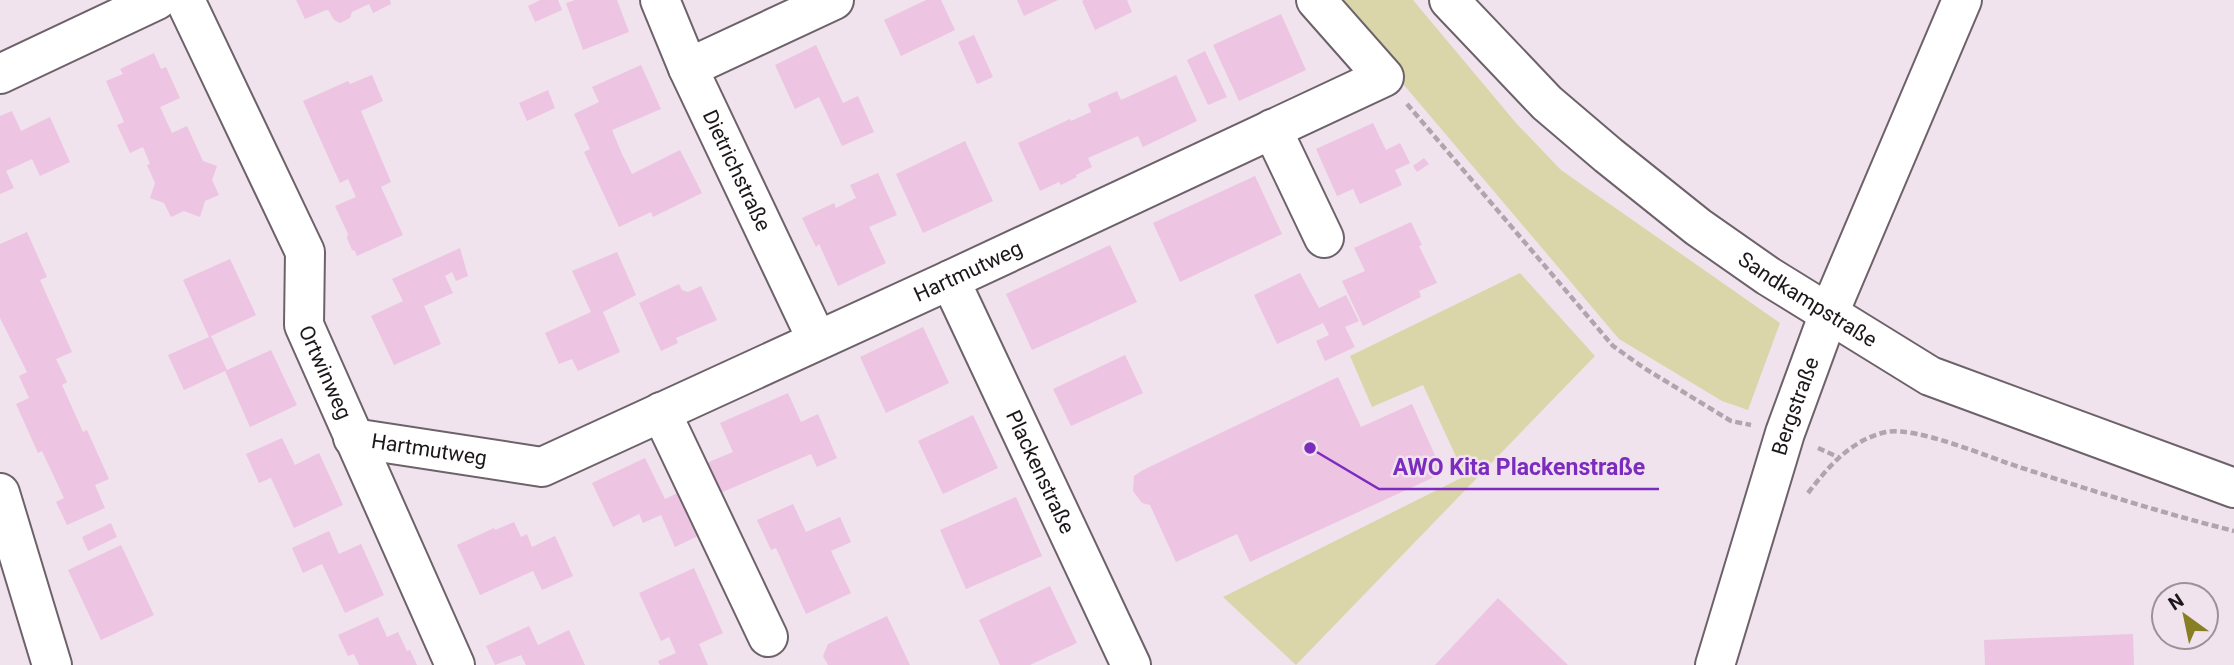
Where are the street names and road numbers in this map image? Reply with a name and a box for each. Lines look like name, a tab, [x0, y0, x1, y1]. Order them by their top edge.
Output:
street label: Dietrichstraße	[698, 106, 776, 235]
street label: Hartmutweg	[910, 236, 1026, 307]
street label: Sandkampstraße	[1734, 247, 1881, 352]
street label: Ortwinweg	[294, 322, 356, 423]
street label: Bergstraße	[1767, 354, 1824, 458]
street label: Plackenstraße	[1001, 406, 1079, 537]
street label: Hartmutweg	[370, 429, 489, 470]

